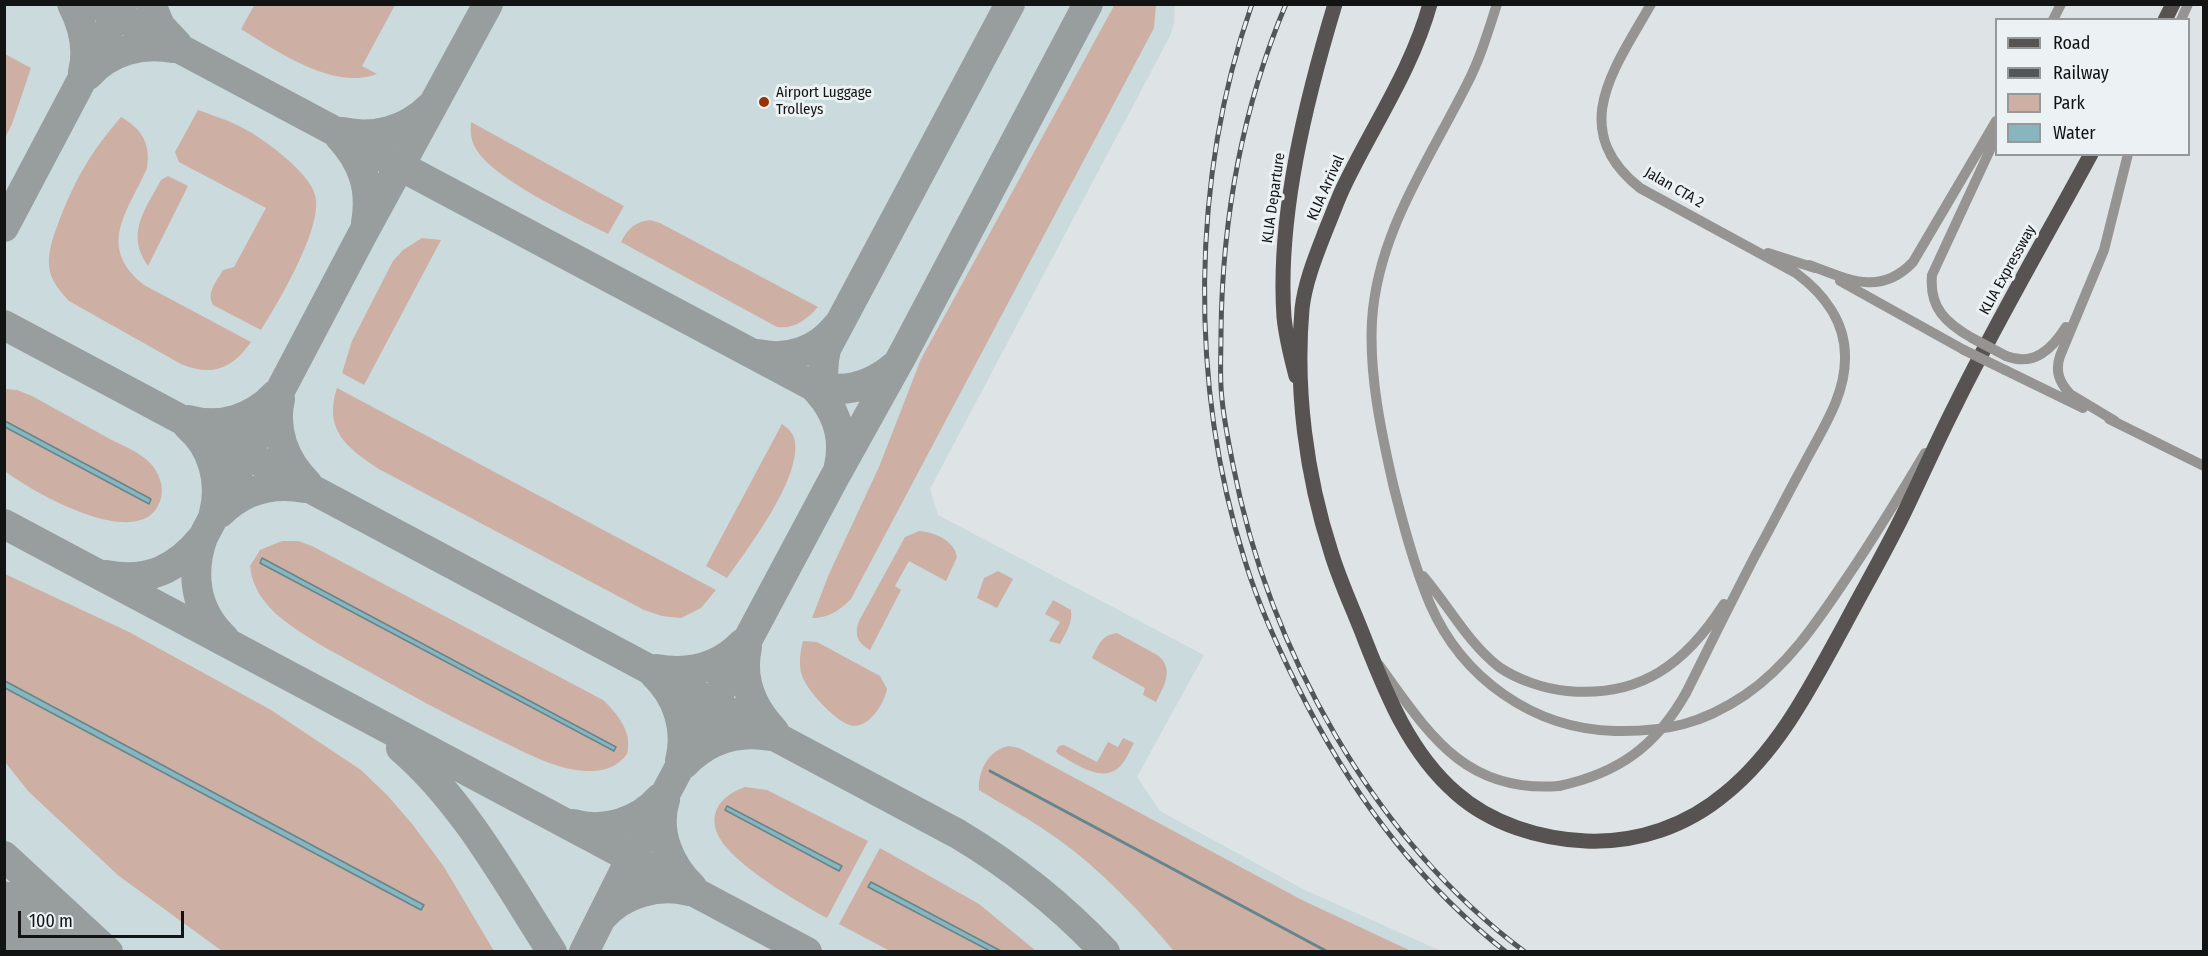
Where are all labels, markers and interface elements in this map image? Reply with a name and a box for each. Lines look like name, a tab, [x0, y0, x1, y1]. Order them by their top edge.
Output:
legend	[1995, 18, 2190, 156]
text: Road	[2053, 32, 2090, 54]
text: Railway	[2053, 62, 2109, 84]
place label: Airport Luggage Trolleys	[776, 84, 872, 119]
text: Park	[2053, 92, 2085, 114]
marker: Airport Luggage Trolleys	[757, 95, 771, 109]
text: Water	[2053, 122, 2096, 144]
street label: KLIA Departure	[1259, 151, 1289, 245]
street label: KLIA Arrival	[1304, 153, 1348, 223]
street label: Jalan CTA 2	[1641, 164, 1707, 212]
street label: KLIA Expressway	[1976, 222, 2040, 318]
scale bar	[21, 899, 188, 937]
text: 100 m	[29, 910, 73, 932]

